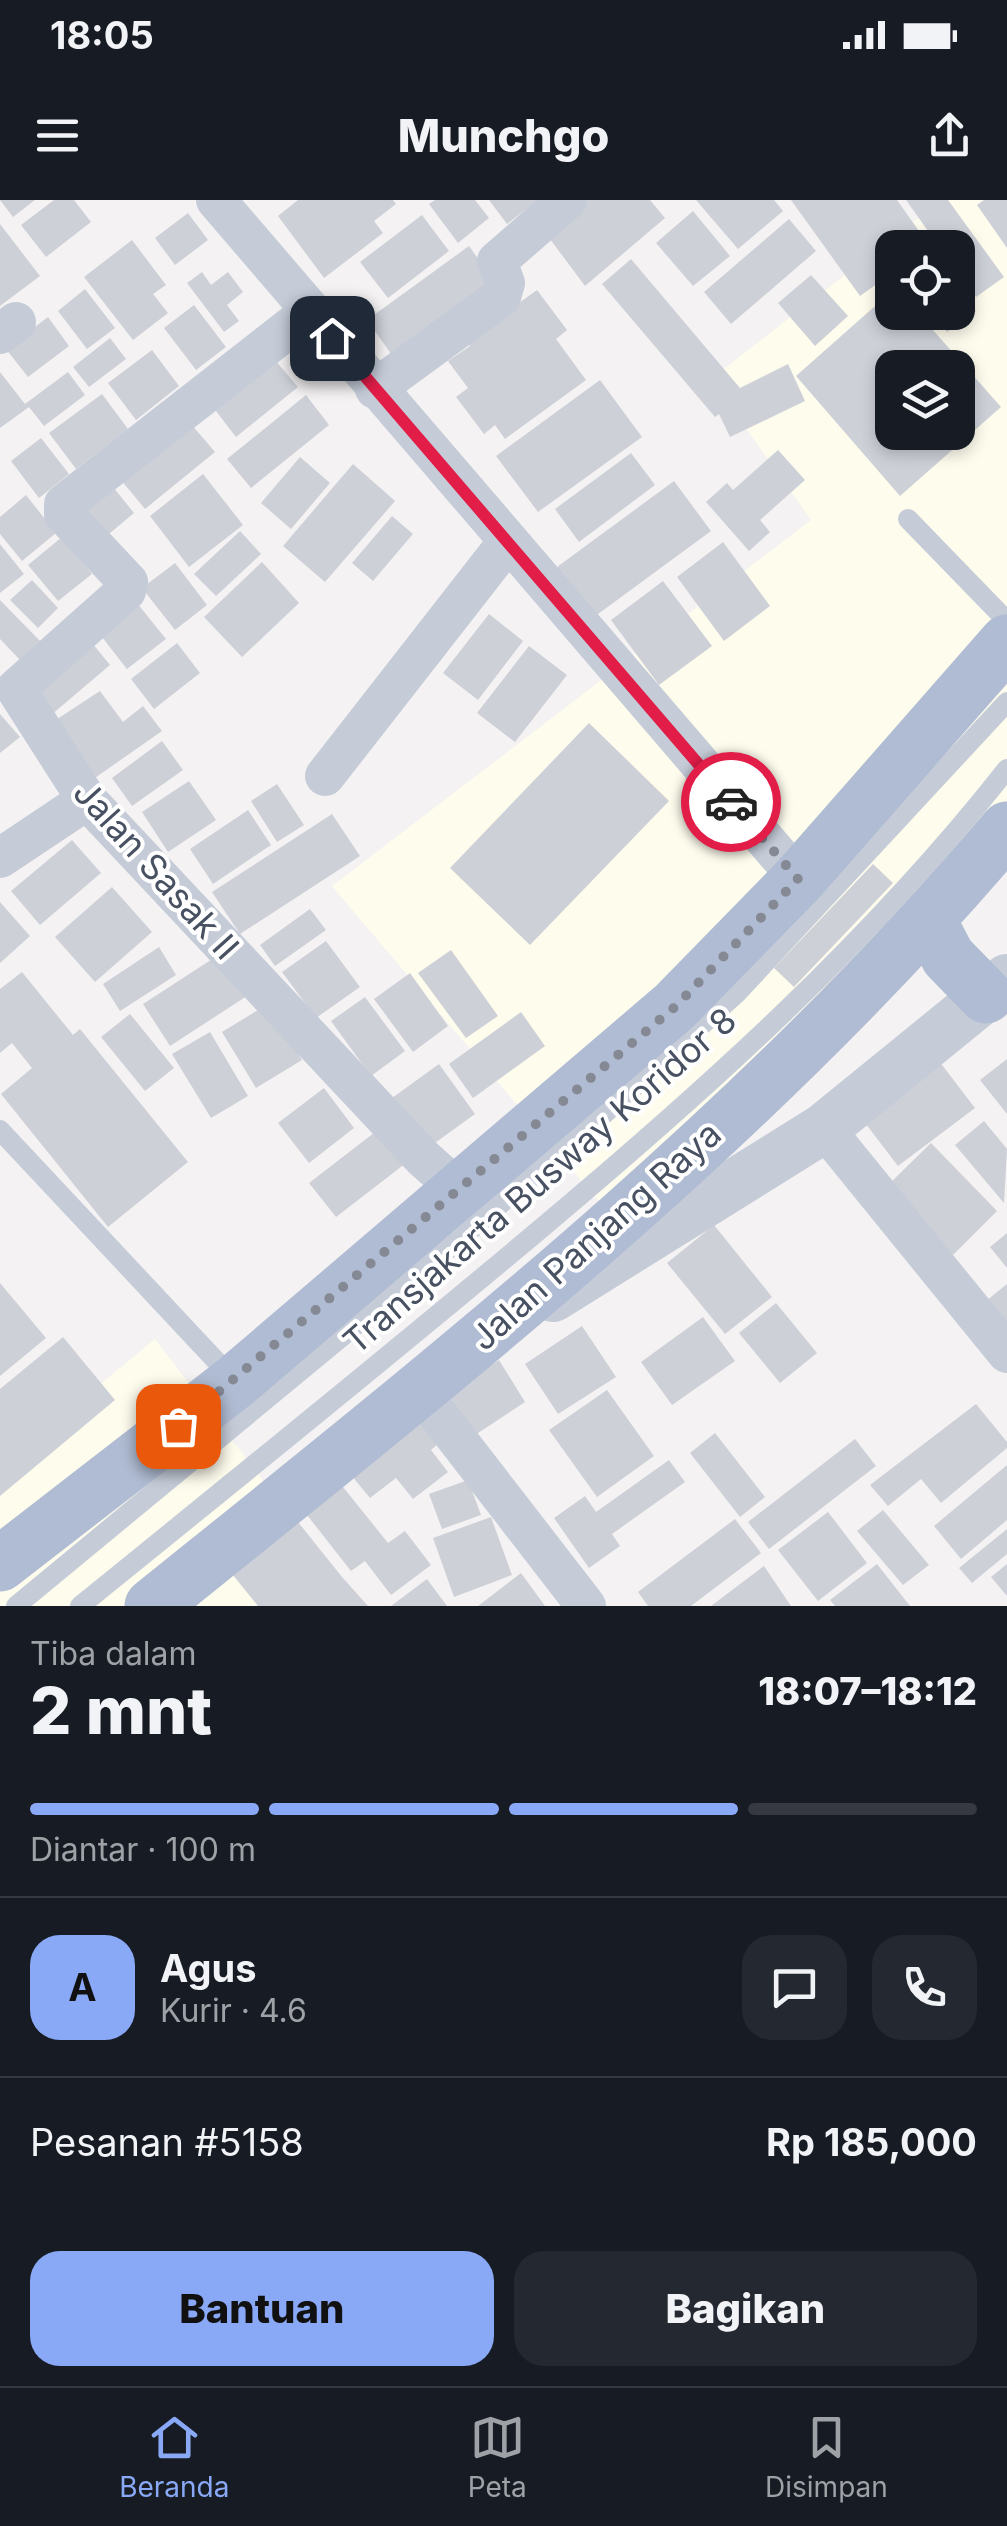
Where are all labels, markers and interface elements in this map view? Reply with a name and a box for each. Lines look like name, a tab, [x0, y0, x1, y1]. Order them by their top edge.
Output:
text: 18:05	[50, 12, 154, 58]
icon: menu	[30, 108, 85, 163]
text: Munchgo	[398, 108, 609, 163]
icon: share	[922, 108, 977, 163]
map controls	[875, 230, 975, 450]
button: locate	[875, 230, 975, 330]
pin	[290, 296, 375, 381]
icon: home	[305, 311, 360, 366]
button: layers	[875, 350, 975, 450]
courier	[681, 752, 781, 852]
street label: Jalan Sasak II	[65, 771, 248, 967]
icon: car	[704, 775, 759, 830]
street label: Transjakarta Busway Koridor 8	[335, 998, 744, 1362]
street label: Jalan Panjang Raya	[462, 1112, 729, 1359]
pin	[136, 1384, 221, 1469]
icon: bag	[151, 1399, 206, 1454]
text: Tiba dalam	[30, 1634, 197, 1673]
text: 18:07–18:12	[758, 1668, 977, 1714]
text: 2 mnt	[30, 1671, 212, 1750]
text: Diantar · 100 m	[30, 1830, 256, 1869]
button: chat	[742, 1935, 847, 2040]
button: phone	[872, 1935, 977, 2040]
text: Agus	[160, 1945, 256, 1991]
text: A	[68, 1964, 97, 2010]
text: Kurir · 4.6	[160, 1991, 307, 2030]
text: Pesanan #5158	[30, 2119, 304, 2165]
text: Rp 185,000	[766, 2119, 977, 2165]
button: Bantuan	[30, 2251, 494, 2366]
button: Bagikan	[514, 2251, 977, 2366]
tab: Beranda	[119, 2410, 229, 2504]
tab: Peta	[468, 2410, 527, 2504]
tab: Disimpan	[765, 2410, 888, 2504]

